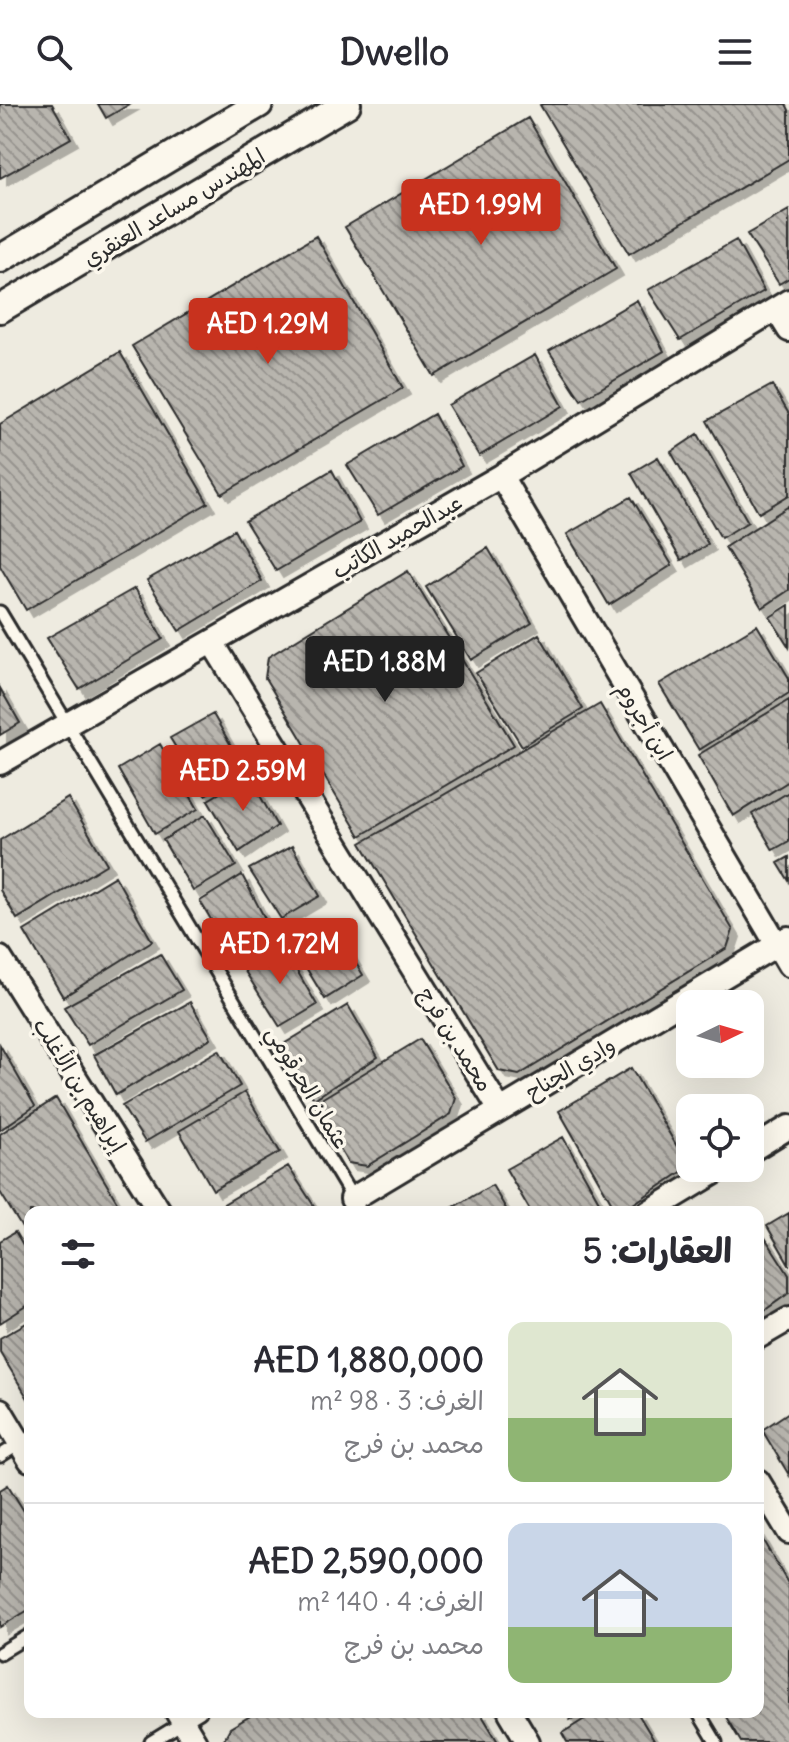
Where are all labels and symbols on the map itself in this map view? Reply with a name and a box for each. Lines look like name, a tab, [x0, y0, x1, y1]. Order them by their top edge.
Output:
street label: المهندس مساعد العنقري	[78, 142, 272, 275]
pin: AED 1.99M	[389, 179, 573, 247]
pin: AED 1.29M	[176, 298, 360, 366]
street label: عبدالحميد الكاتب	[327, 487, 467, 585]
pin: AED 1.88M	[293, 636, 477, 704]
street label: ابن أجروم	[607, 677, 679, 767]
pin: AED 2.59M	[151, 745, 335, 813]
pin: AED 1.72M	[188, 918, 372, 986]
street label: محمد بن فرج	[412, 981, 499, 1097]
north arrow	[676, 990, 764, 1078]
street label: إبراهيم بن الأغلب	[25, 1012, 133, 1159]
street label: عثمان الحرقومي	[255, 1020, 356, 1157]
street label: وادي الجناح	[520, 1030, 622, 1108]

